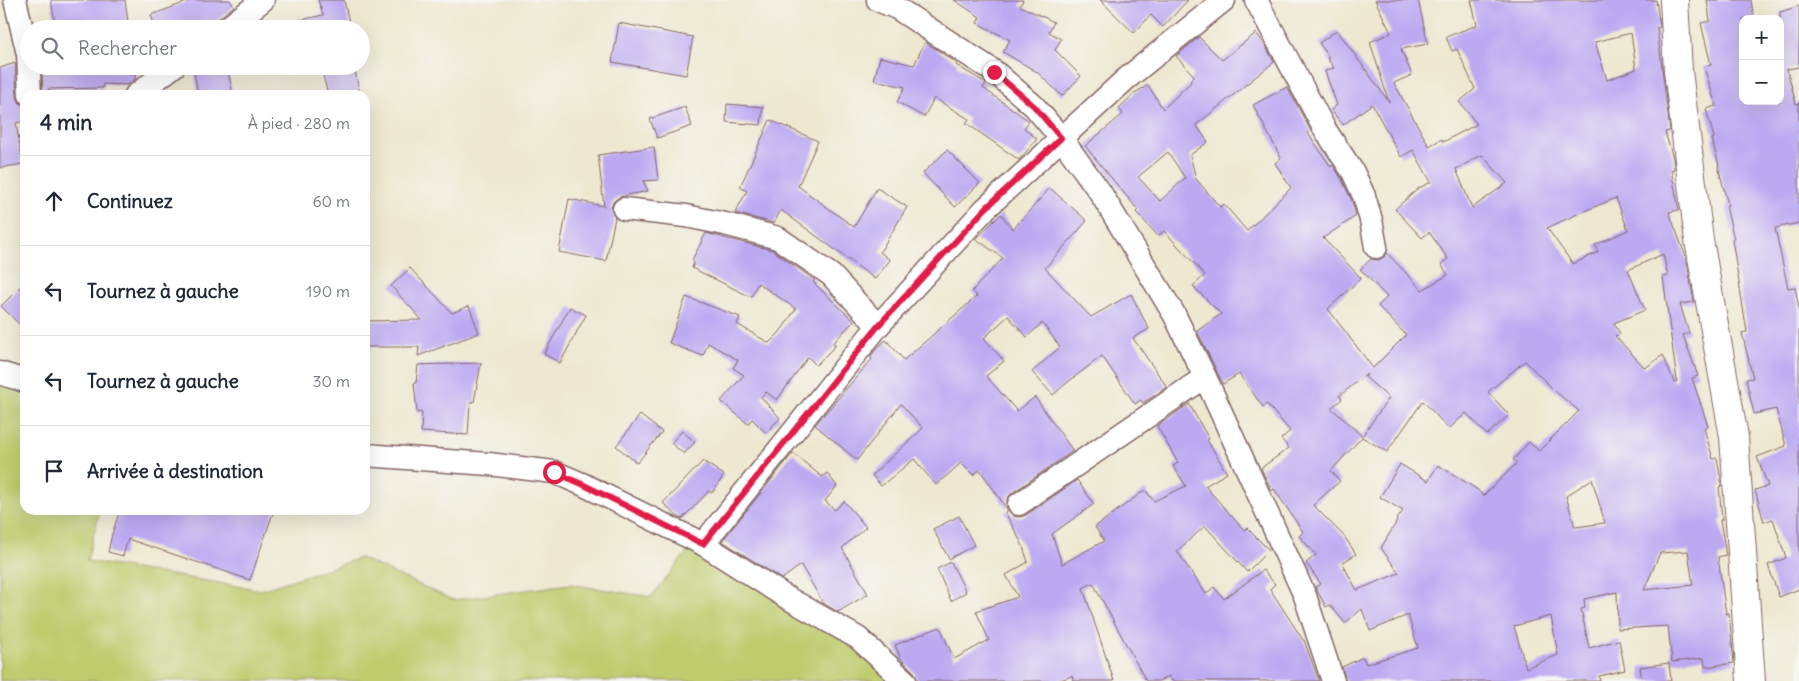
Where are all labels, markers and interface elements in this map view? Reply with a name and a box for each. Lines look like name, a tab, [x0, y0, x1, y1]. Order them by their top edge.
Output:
map controls	[1739, 15, 1784, 105]
button: +	[1739, 15, 1784, 60]
search box	[20, 20, 370, 75]
icon: search	[38, 34, 66, 62]
text: Rechercher	[78, 36, 177, 60]
button: −	[1739, 60, 1784, 105]
route end	[983, 61, 1006, 84]
text: 4 min	[40, 109, 92, 136]
text: À pied · 280 m	[248, 113, 350, 133]
icon: ahead	[40, 187, 68, 215]
text: Continuez	[87, 189, 173, 213]
text: 60 m	[312, 191, 350, 211]
icon: left	[40, 277, 68, 305]
text: Tournez à gauche	[87, 279, 239, 303]
text: 190 m	[306, 281, 350, 301]
icon: left	[40, 367, 68, 395]
text: Tournez à gauche	[87, 369, 239, 393]
text: 30 m	[313, 371, 350, 391]
icon: arrive	[40, 457, 68, 485]
text: Arrivée à destination	[87, 459, 263, 483]
route start	[543, 461, 566, 484]

